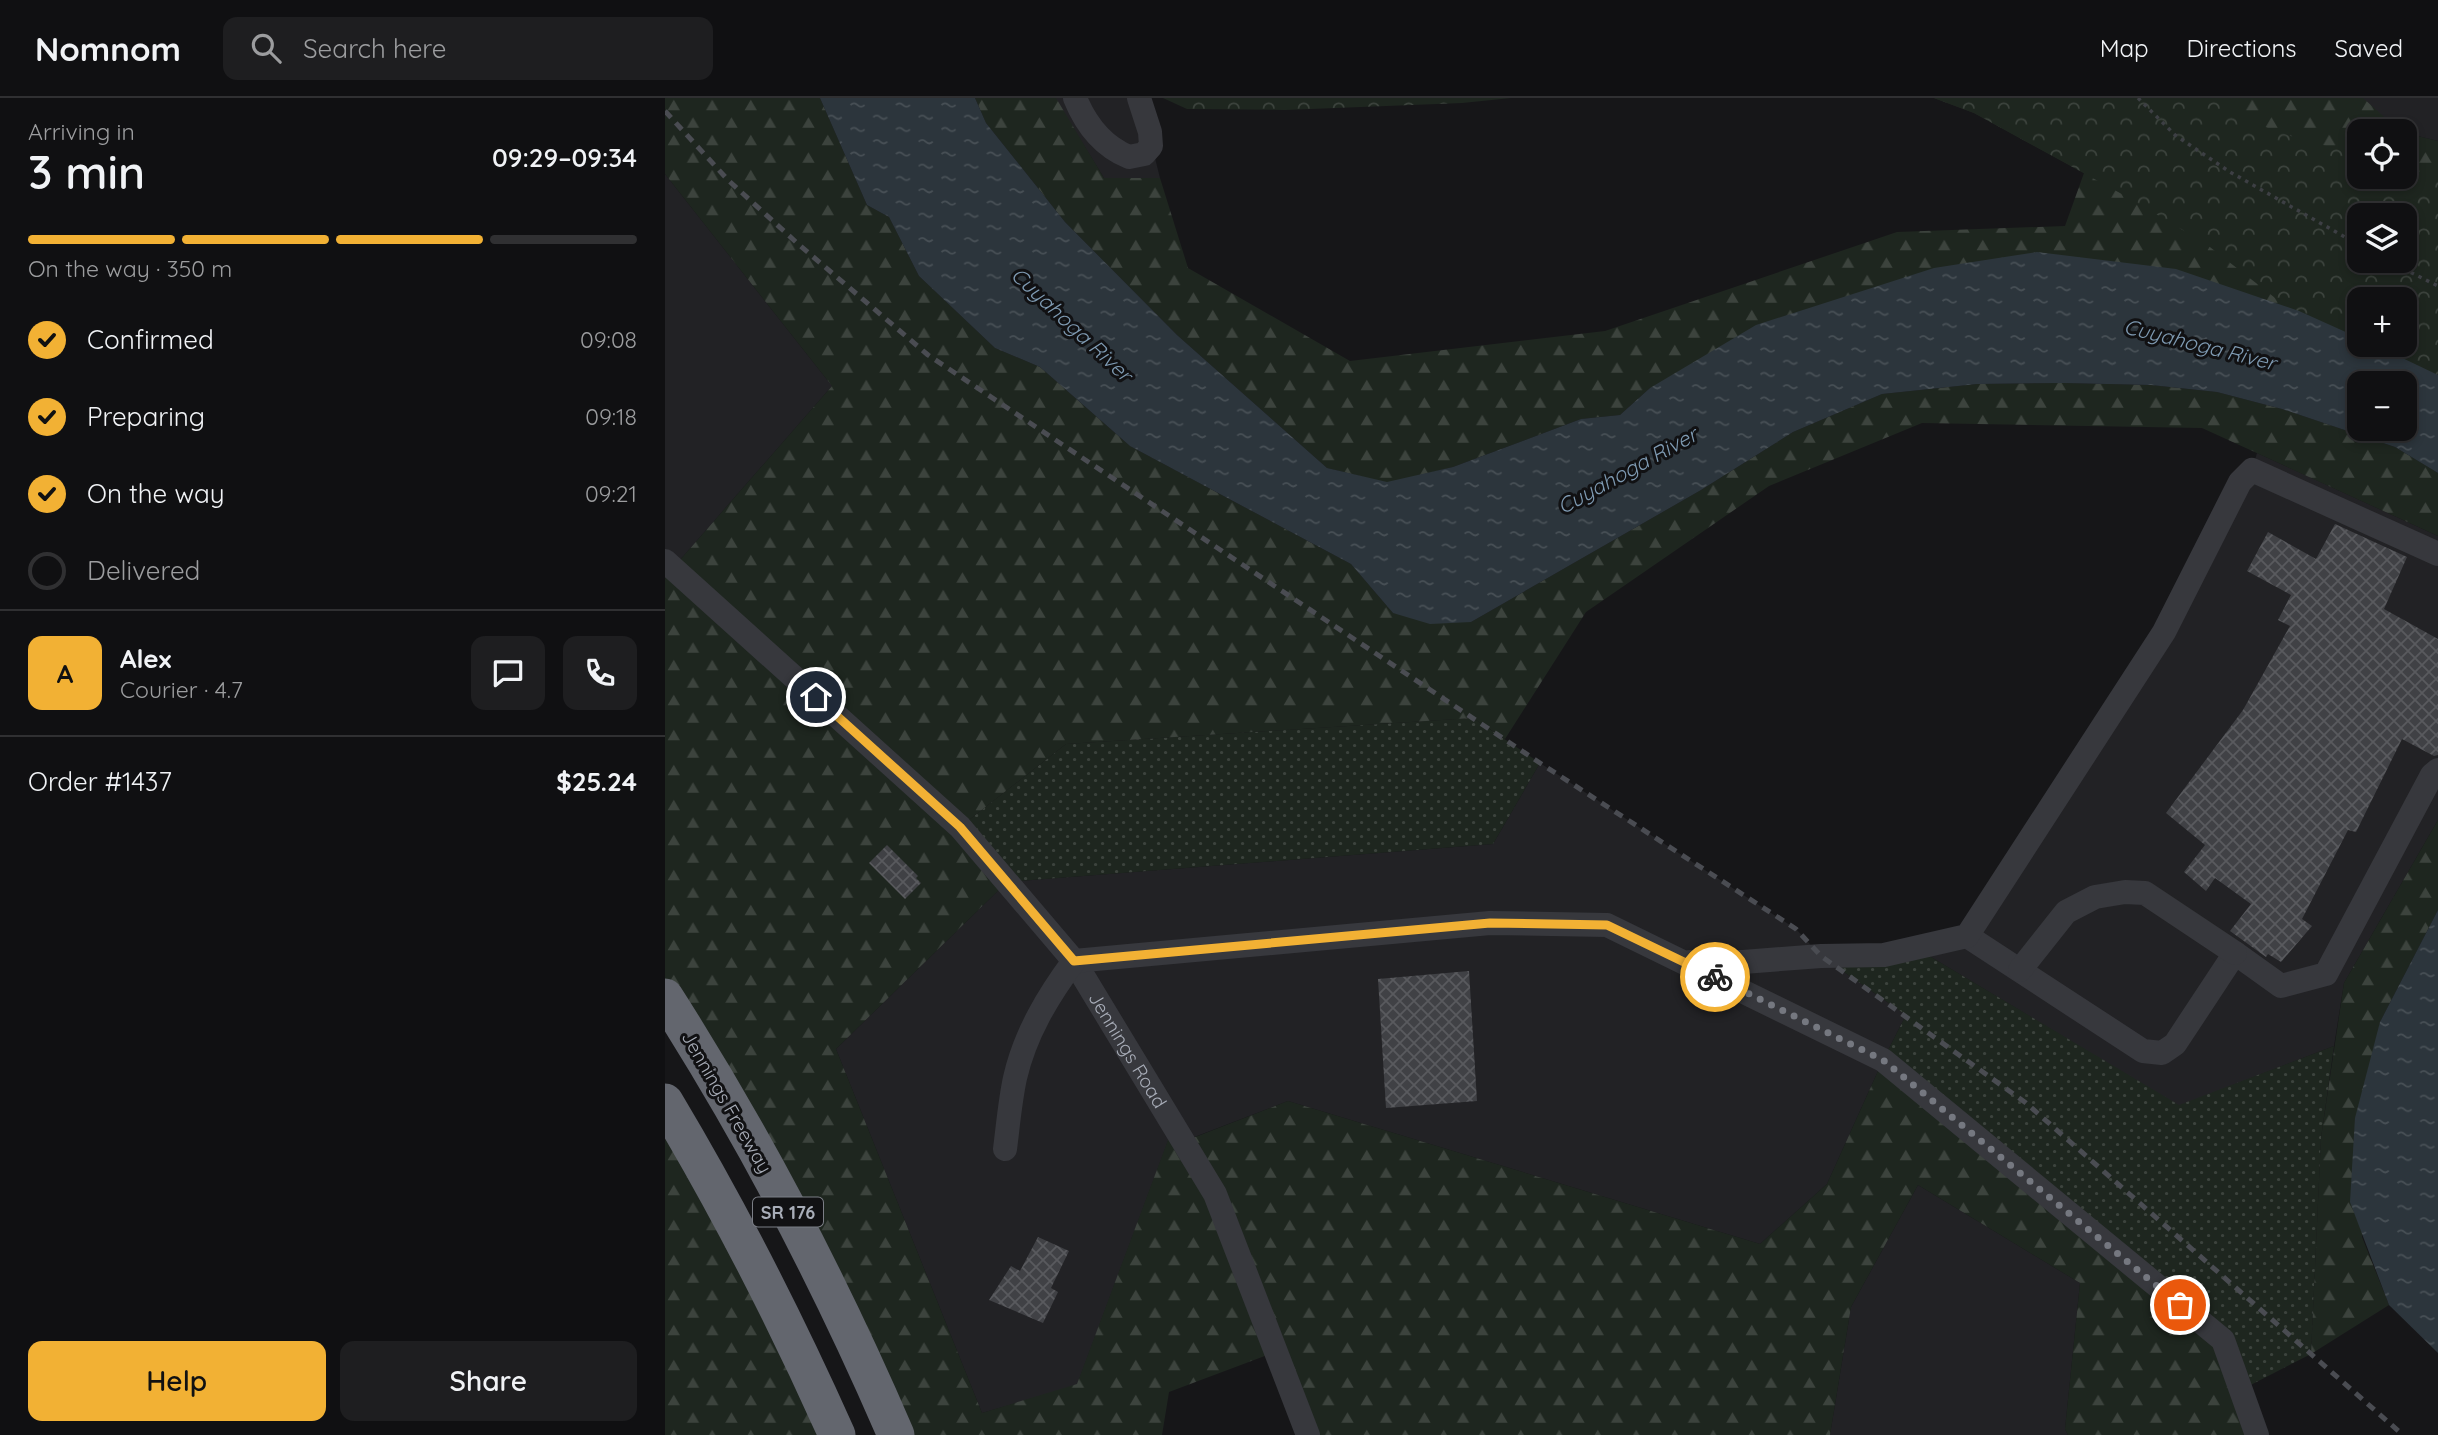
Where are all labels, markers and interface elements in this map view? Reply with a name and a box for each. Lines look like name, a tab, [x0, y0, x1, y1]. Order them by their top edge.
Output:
search box	[223, 17, 713, 80]
text: Nomnom	[35, 28, 181, 69]
icon: search	[247, 29, 285, 67]
text: Search here	[303, 32, 447, 65]
text: Map	[2100, 33, 2149, 63]
text: Directions	[2187, 33, 2297, 63]
text: Saved	[2335, 33, 2403, 63]
text: Arriving in	[28, 117, 135, 146]
map controls	[2347, 119, 2417, 441]
button: locate	[2347, 119, 2417, 189]
text: 09:29–09:34	[492, 141, 637, 174]
text: 3 min	[28, 143, 145, 201]
button: layers	[2347, 203, 2417, 273]
text: On the way · 350 m	[28, 254, 232, 283]
water label: Cuyahoga River	[1006, 261, 1140, 389]
button: +	[2347, 287, 2417, 357]
water label: Cuyahoga River	[2121, 313, 2282, 376]
icon: check	[28, 321, 66, 359]
text: Confirmed	[87, 323, 214, 356]
text: 09:08	[580, 325, 637, 354]
button: −	[2347, 371, 2417, 441]
icon: check	[28, 398, 66, 436]
text: Preparing	[87, 400, 205, 433]
text: 09:18	[585, 402, 637, 431]
water label: Cuyahoga River	[1553, 419, 1704, 519]
icon: check	[28, 475, 66, 513]
text: On the way	[87, 477, 225, 510]
text: 09:21	[585, 479, 637, 508]
text: Delivered	[87, 554, 200, 587]
button: chat	[471, 636, 545, 710]
button: phone	[563, 636, 637, 710]
text: Alex	[120, 642, 171, 675]
text: A	[57, 657, 73, 690]
pin	[786, 667, 846, 727]
text: Courier · 4.7	[120, 675, 243, 704]
icon: home	[797, 678, 835, 716]
text: Order #1437	[28, 765, 172, 798]
text: $25.24	[556, 765, 637, 798]
courier	[1680, 942, 1750, 1012]
icon: bike	[1696, 958, 1734, 996]
street label: Jennings Road	[1083, 987, 1172, 1112]
street label: Jennings Freeway	[677, 1027, 777, 1177]
road number: SR 176	[753, 1198, 823, 1226]
pin	[2150, 1275, 2210, 1335]
icon: bag	[2161, 1286, 2199, 1324]
button: Help	[28, 1341, 326, 1421]
button: Share	[340, 1341, 637, 1421]

